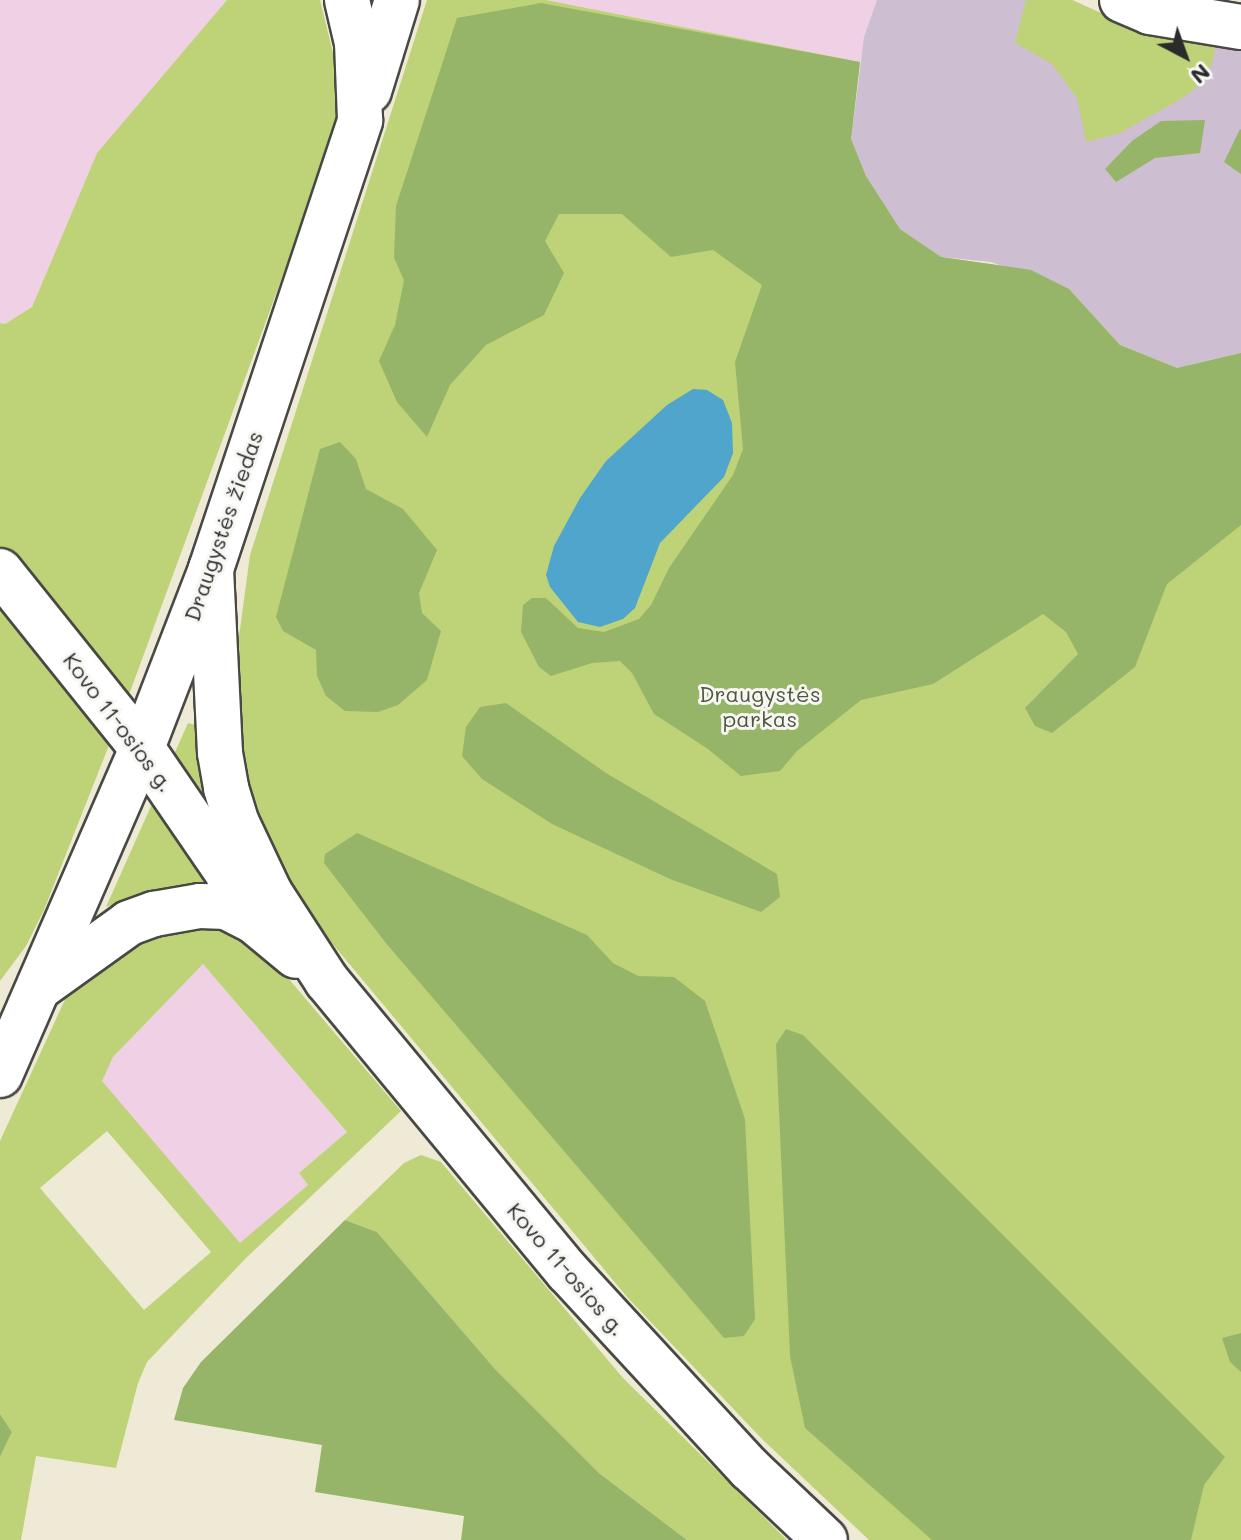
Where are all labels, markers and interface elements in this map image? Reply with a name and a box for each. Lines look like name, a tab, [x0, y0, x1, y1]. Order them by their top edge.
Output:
north arrow	[1145, 16, 1225, 96]
text: N	[1185, 58, 1217, 91]
street label: Draugystės žiedas	[178, 428, 268, 624]
street label: Kovo 11-osios g.	[58, 647, 180, 797]
park label: Draugystės parkas	[699, 680, 821, 732]
street label: Kovo 11-osios g.	[502, 1197, 632, 1341]

